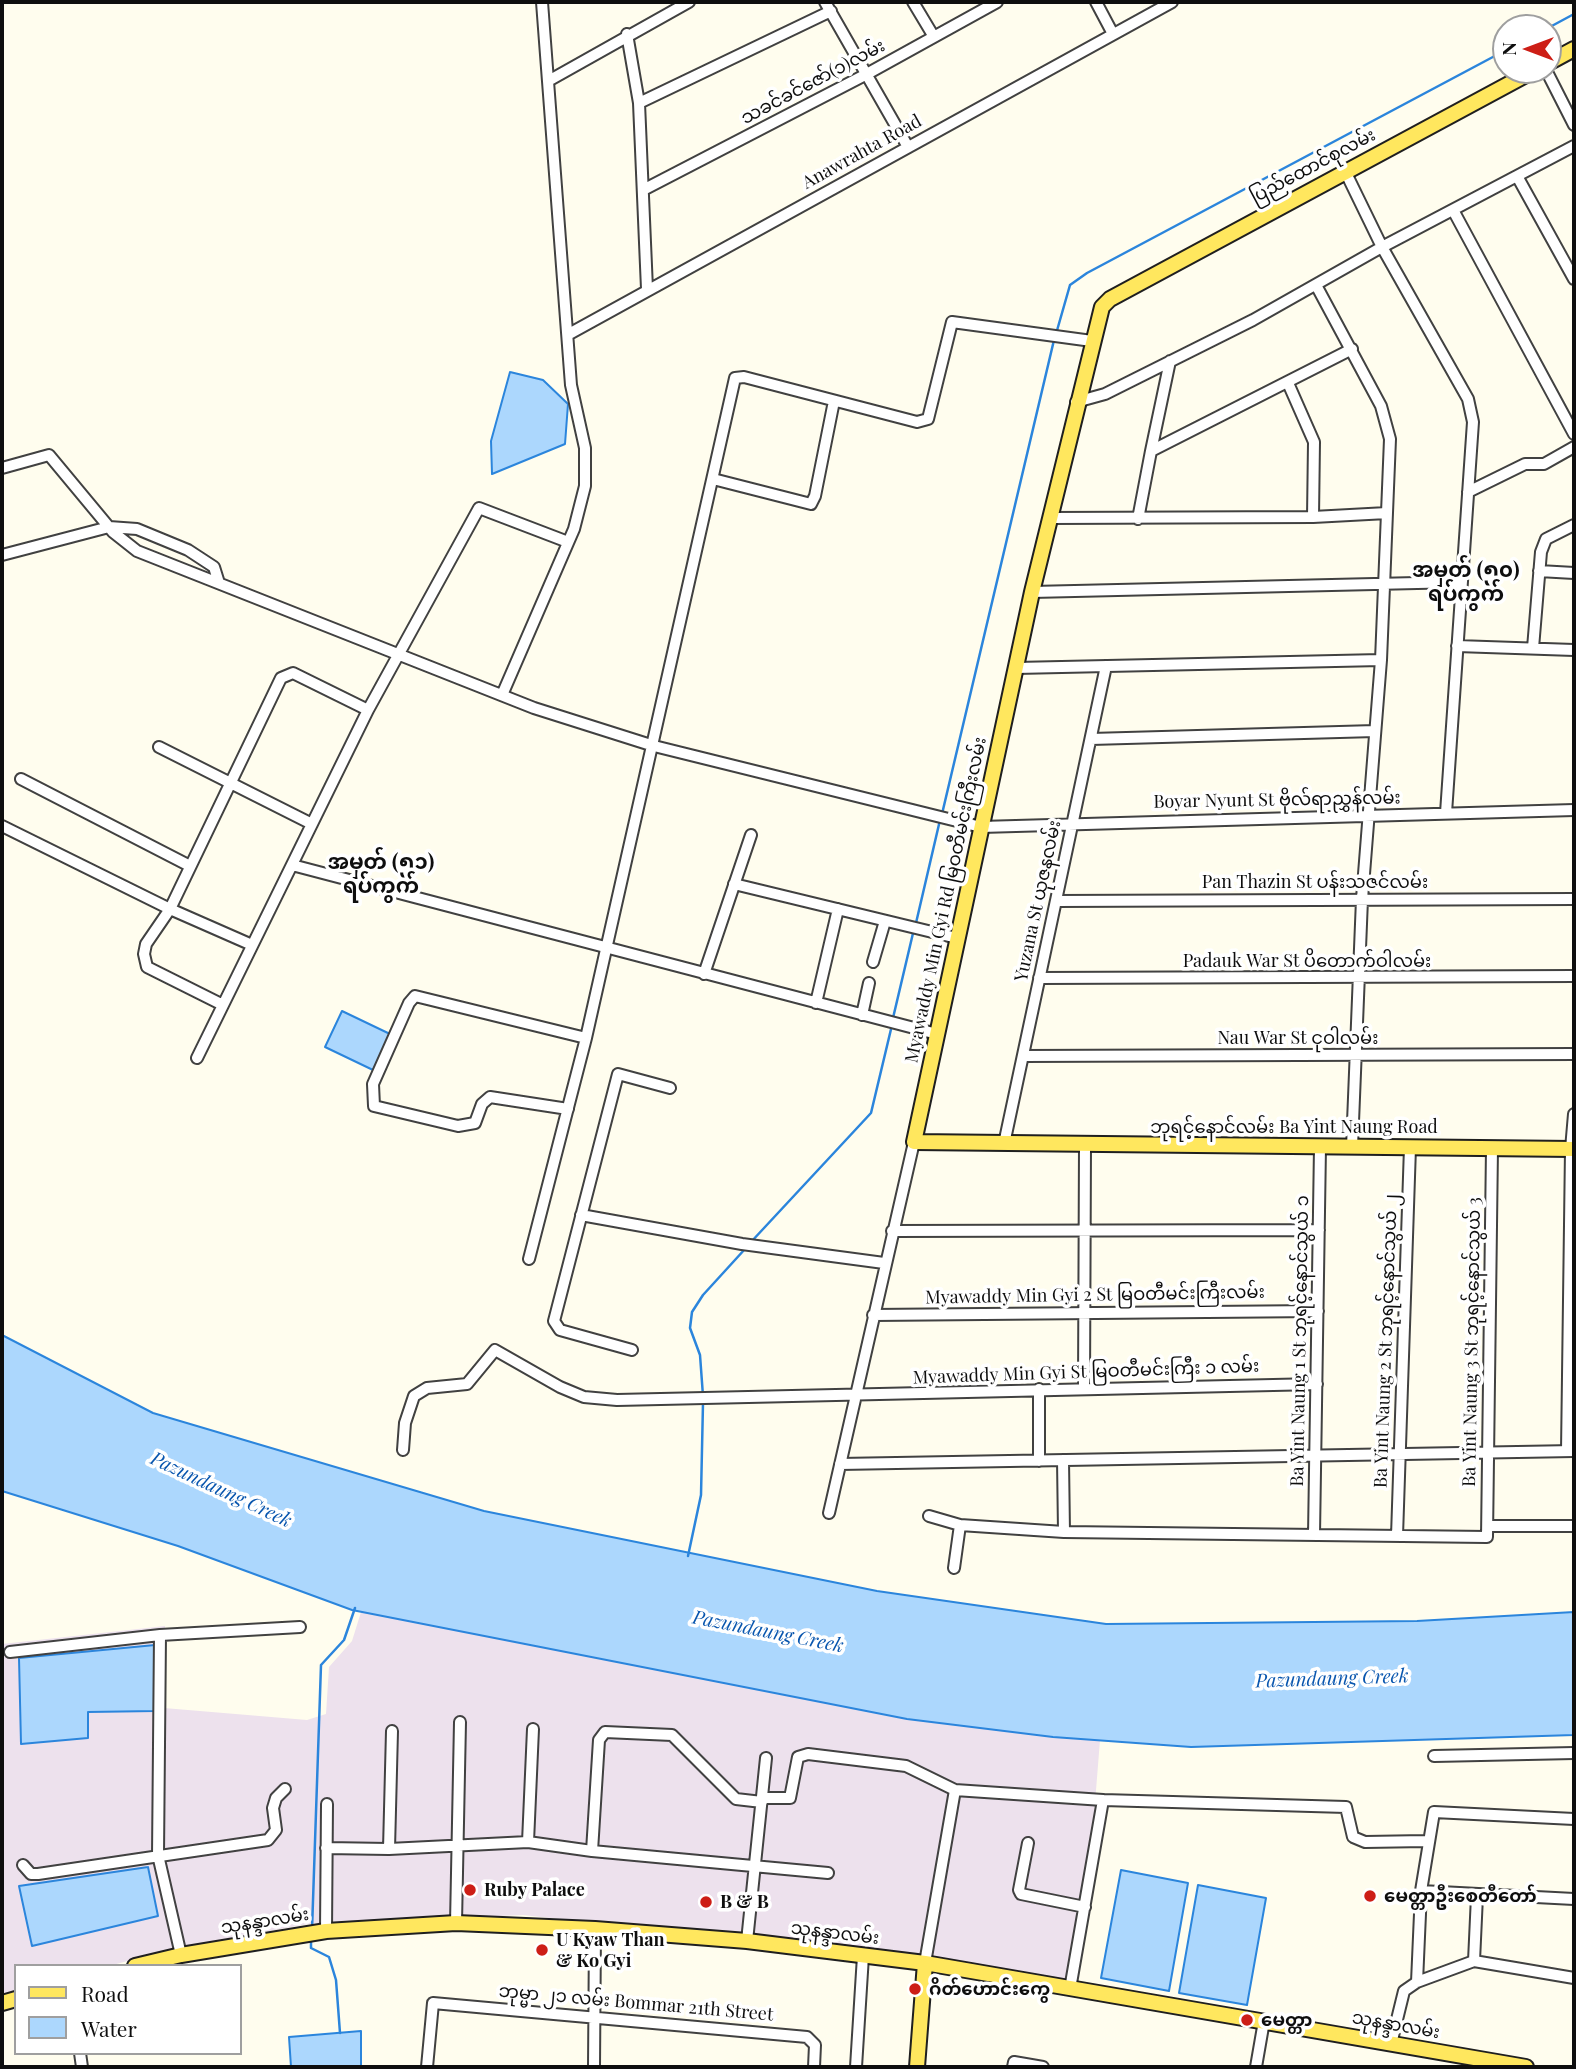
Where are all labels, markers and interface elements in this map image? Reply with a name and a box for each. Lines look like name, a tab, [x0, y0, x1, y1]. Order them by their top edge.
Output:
north arrow	[1492, 14, 1562, 84]
street label: သခင်ခင်ဇော်(၁)လမ်း	[737, 35, 889, 129]
text: N	[1495, 42, 1521, 56]
street label: Anawrahta Road	[799, 110, 925, 194]
street label: ပြည်ထောင်စုလမ်း	[1247, 124, 1379, 208]
district label: အမှတ် (၅၀) ရပ်ကွက်	[1412, 557, 1520, 607]
street label: Myawaddy Min Gyi Rd မြဝတီမင်းကြီးလမ်း	[901, 735, 991, 1065]
street label: Boyar Nyunt St ဗိုလ်ရာညွှန်လမ်း	[1153, 787, 1401, 813]
street label: Yuzana St ယုဇနလမ်း	[1010, 818, 1066, 984]
district label: အမှတ် (၅၁) ရပ်ကွက်	[328, 849, 434, 899]
street label: Pan Thazin St ပန်းသဇင်လမ်း	[1202, 871, 1428, 893]
street label: Padauk War St ပိတောက်ဝါလမ်း	[1183, 950, 1431, 972]
street label: Nau War St ငုဝါလမ်း	[1218, 1027, 1378, 1049]
street label: ဘုရင့်နောင်လမ်း Ba Yint Naung Road	[1150, 1116, 1438, 1138]
street label: Ba Yint Naung 2 St ဘုရင့်နောင်သွယ် ၂	[1370, 1194, 1402, 1488]
street label: Ba Yint Naung 1 St ဘုရင့်နောင်သွယ် ၁	[1287, 1195, 1313, 1487]
street label: Ba Yint Naung 3 St ဘုရင့်နောင်သွယ် 3	[1459, 1197, 1485, 1487]
street label: Myawaddy Min Gyi 2 St မြဝတီမင်းကြီးလမ်း	[925, 1281, 1265, 1309]
street label: Myawaddy Min Gyi St မြဝတီမင်းကြီး ၁ လမ်း	[912, 1355, 1260, 1389]
water label: Pazundaung Creek	[147, 1447, 295, 1533]
water label: Pazundaung Creek	[691, 1606, 845, 1658]
water label: Pazundaung Creek	[1255, 1665, 1409, 1693]
place label: Ruby Palace	[484, 1879, 585, 1901]
marker: Ruby Palace	[462, 1882, 478, 1898]
place label: မေတ္တာဦးစေတီတော်	[1384, 1885, 1537, 1907]
marker: မေတ္တာဦးစေတီတော်	[1362, 1888, 1378, 1904]
place label: B & B	[720, 1891, 769, 1913]
marker: B & B	[698, 1894, 714, 1910]
street label: သုနန္ဒာလမ်း	[219, 1903, 311, 1939]
street label: သုနန္ဒာလမ်း	[790, 1917, 880, 1949]
place label: U Kyaw Than & Ko Gyi	[556, 1929, 665, 1972]
marker: U Kyaw Than & Ko Gyi	[534, 1942, 550, 1958]
legend	[14, 1964, 242, 2055]
place label: ဂိတ်ဟောင်းကွေ	[929, 1978, 1050, 2000]
text: Road	[81, 1979, 129, 2007]
street label: ဘုမ္မာ ၂၁ လမ်း Bommar 21th Street	[498, 1980, 774, 2026]
marker: ဂိတ်ဟောင်းကွေ	[907, 1981, 923, 1997]
street label: သုနန္ဒာလမ်း	[1350, 2007, 1442, 2043]
place label: မေတ္တာ	[1261, 2009, 1312, 2031]
marker: မေတ္တာ	[1239, 2012, 1255, 2028]
text: Water	[81, 2014, 137, 2042]

